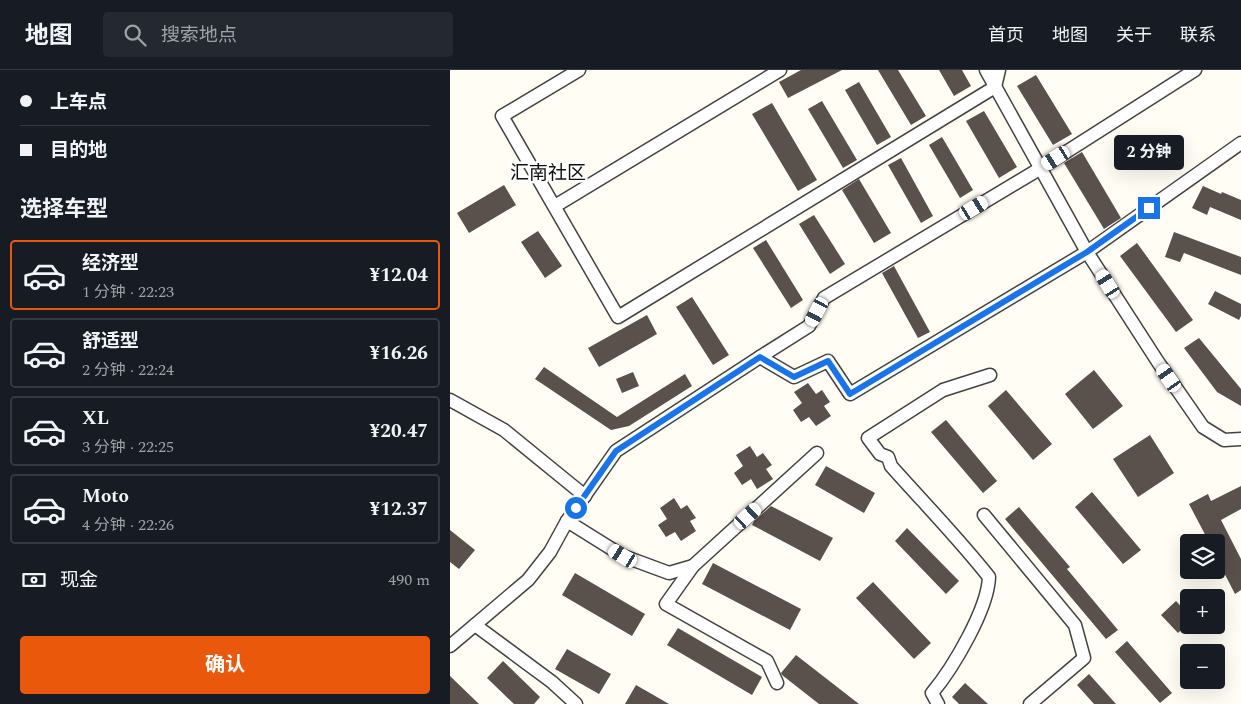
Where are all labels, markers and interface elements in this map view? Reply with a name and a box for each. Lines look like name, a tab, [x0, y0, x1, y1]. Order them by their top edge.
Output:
search box	[103, 12, 453, 57]
text: 地图	[25, 18, 73, 54]
icon: search	[121, 21, 149, 49]
text: 搜索地点	[161, 21, 237, 50]
text: 首页	[988, 22, 1024, 49]
text: 地图	[1052, 22, 1088, 49]
text: 关于	[1116, 22, 1152, 49]
text: 联系	[1180, 22, 1216, 49]
text: 上车点	[50, 88, 107, 117]
text: 目的地	[50, 136, 107, 165]
callout: 2 分钟	[1114, 136, 1184, 170]
text: 2 分钟	[1127, 140, 1171, 164]
car	[1039, 144, 1072, 172]
district label: 汇南社区	[510, 159, 586, 188]
text: 选择车型	[20, 193, 108, 226]
car	[957, 194, 990, 222]
route end	[1138, 197, 1160, 219]
text: 经济型	[82, 249, 139, 278]
icon: car	[22, 253, 67, 298]
text: ¥12.04	[370, 261, 428, 290]
car	[1093, 267, 1122, 301]
text: 1 分钟 · 22:23	[82, 280, 174, 304]
car	[803, 295, 830, 329]
text: 舒适型	[82, 327, 139, 356]
icon: car	[22, 331, 67, 376]
text: ¥16.26	[370, 339, 428, 368]
text: 2 分钟 · 22:24	[82, 358, 174, 382]
car	[1154, 361, 1183, 395]
text: XL	[82, 404, 109, 433]
icon: car	[22, 409, 67, 454]
text: ¥20.47	[370, 417, 428, 446]
text: 3 分钟 · 22:25	[82, 435, 174, 459]
text: Moto	[82, 482, 129, 511]
icon: car	[22, 487, 67, 532]
text: ¥12.37	[370, 495, 428, 524]
route start	[565, 497, 587, 519]
car	[731, 500, 764, 532]
text: 4 分钟 · 22:26	[82, 513, 174, 537]
map controls	[1180, 534, 1225, 689]
button: layers	[1180, 534, 1225, 579]
car	[606, 542, 639, 570]
icon: cash	[20, 566, 48, 594]
text: 现金	[60, 566, 98, 595]
text: 490 m	[388, 568, 430, 592]
button: +	[1180, 589, 1225, 634]
button: 确认	[20, 636, 430, 694]
button: −	[1180, 644, 1225, 689]

